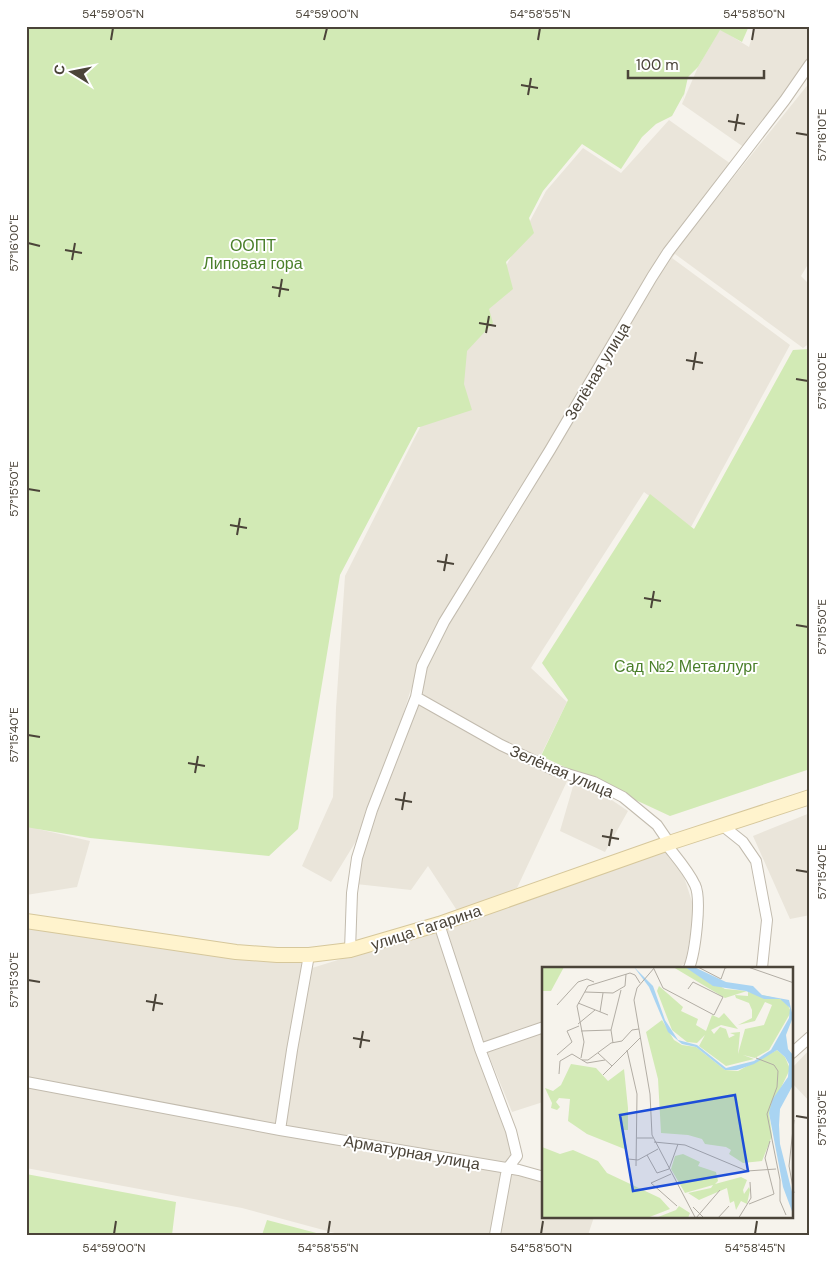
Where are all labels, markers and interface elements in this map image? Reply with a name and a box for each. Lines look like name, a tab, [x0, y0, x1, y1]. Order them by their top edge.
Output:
text: 54°59'05"N	[82, 6, 144, 22]
text: 54°59'00"N	[295, 6, 359, 22]
text: 54°58'55"N	[509, 6, 571, 22]
text: 54°58'50"N	[723, 6, 785, 22]
north arrow	[48, 48, 98, 98]
scale bar	[628, 48, 765, 80]
text: 100 m	[636, 55, 679, 75]
text: С	[49, 63, 69, 76]
text: 57°16'10"E	[814, 108, 830, 162]
text: 57°16'00"E	[6, 214, 22, 272]
park label: ООПТ Липовая гора	[203, 235, 303, 274]
street label: Зелёная улица	[560, 318, 635, 424]
text: 57°16'00"E	[814, 352, 830, 410]
text: 57°15'50"E	[6, 461, 22, 517]
text: 57°15'50"E	[814, 599, 830, 655]
park label: Сад №2 Металлург	[614, 656, 758, 677]
text: 57°15'40"E	[6, 707, 22, 763]
street label: Зелёная улица	[507, 740, 617, 803]
text: 57°15'40"E	[814, 844, 830, 900]
street label: улица Гагарина	[368, 900, 484, 955]
text: 57°15'30"E	[6, 952, 22, 1008]
inset map	[542, 967, 794, 1218]
text: 57°15'30"E	[814, 1090, 830, 1146]
street label: Арматурная улица	[342, 1130, 482, 1175]
text: 54°59'00"N	[82, 1240, 146, 1256]
text: 54°58'55"N	[297, 1240, 359, 1256]
text: 54°58'50"N	[510, 1240, 572, 1256]
text: 54°58'45"N	[725, 1240, 785, 1256]

